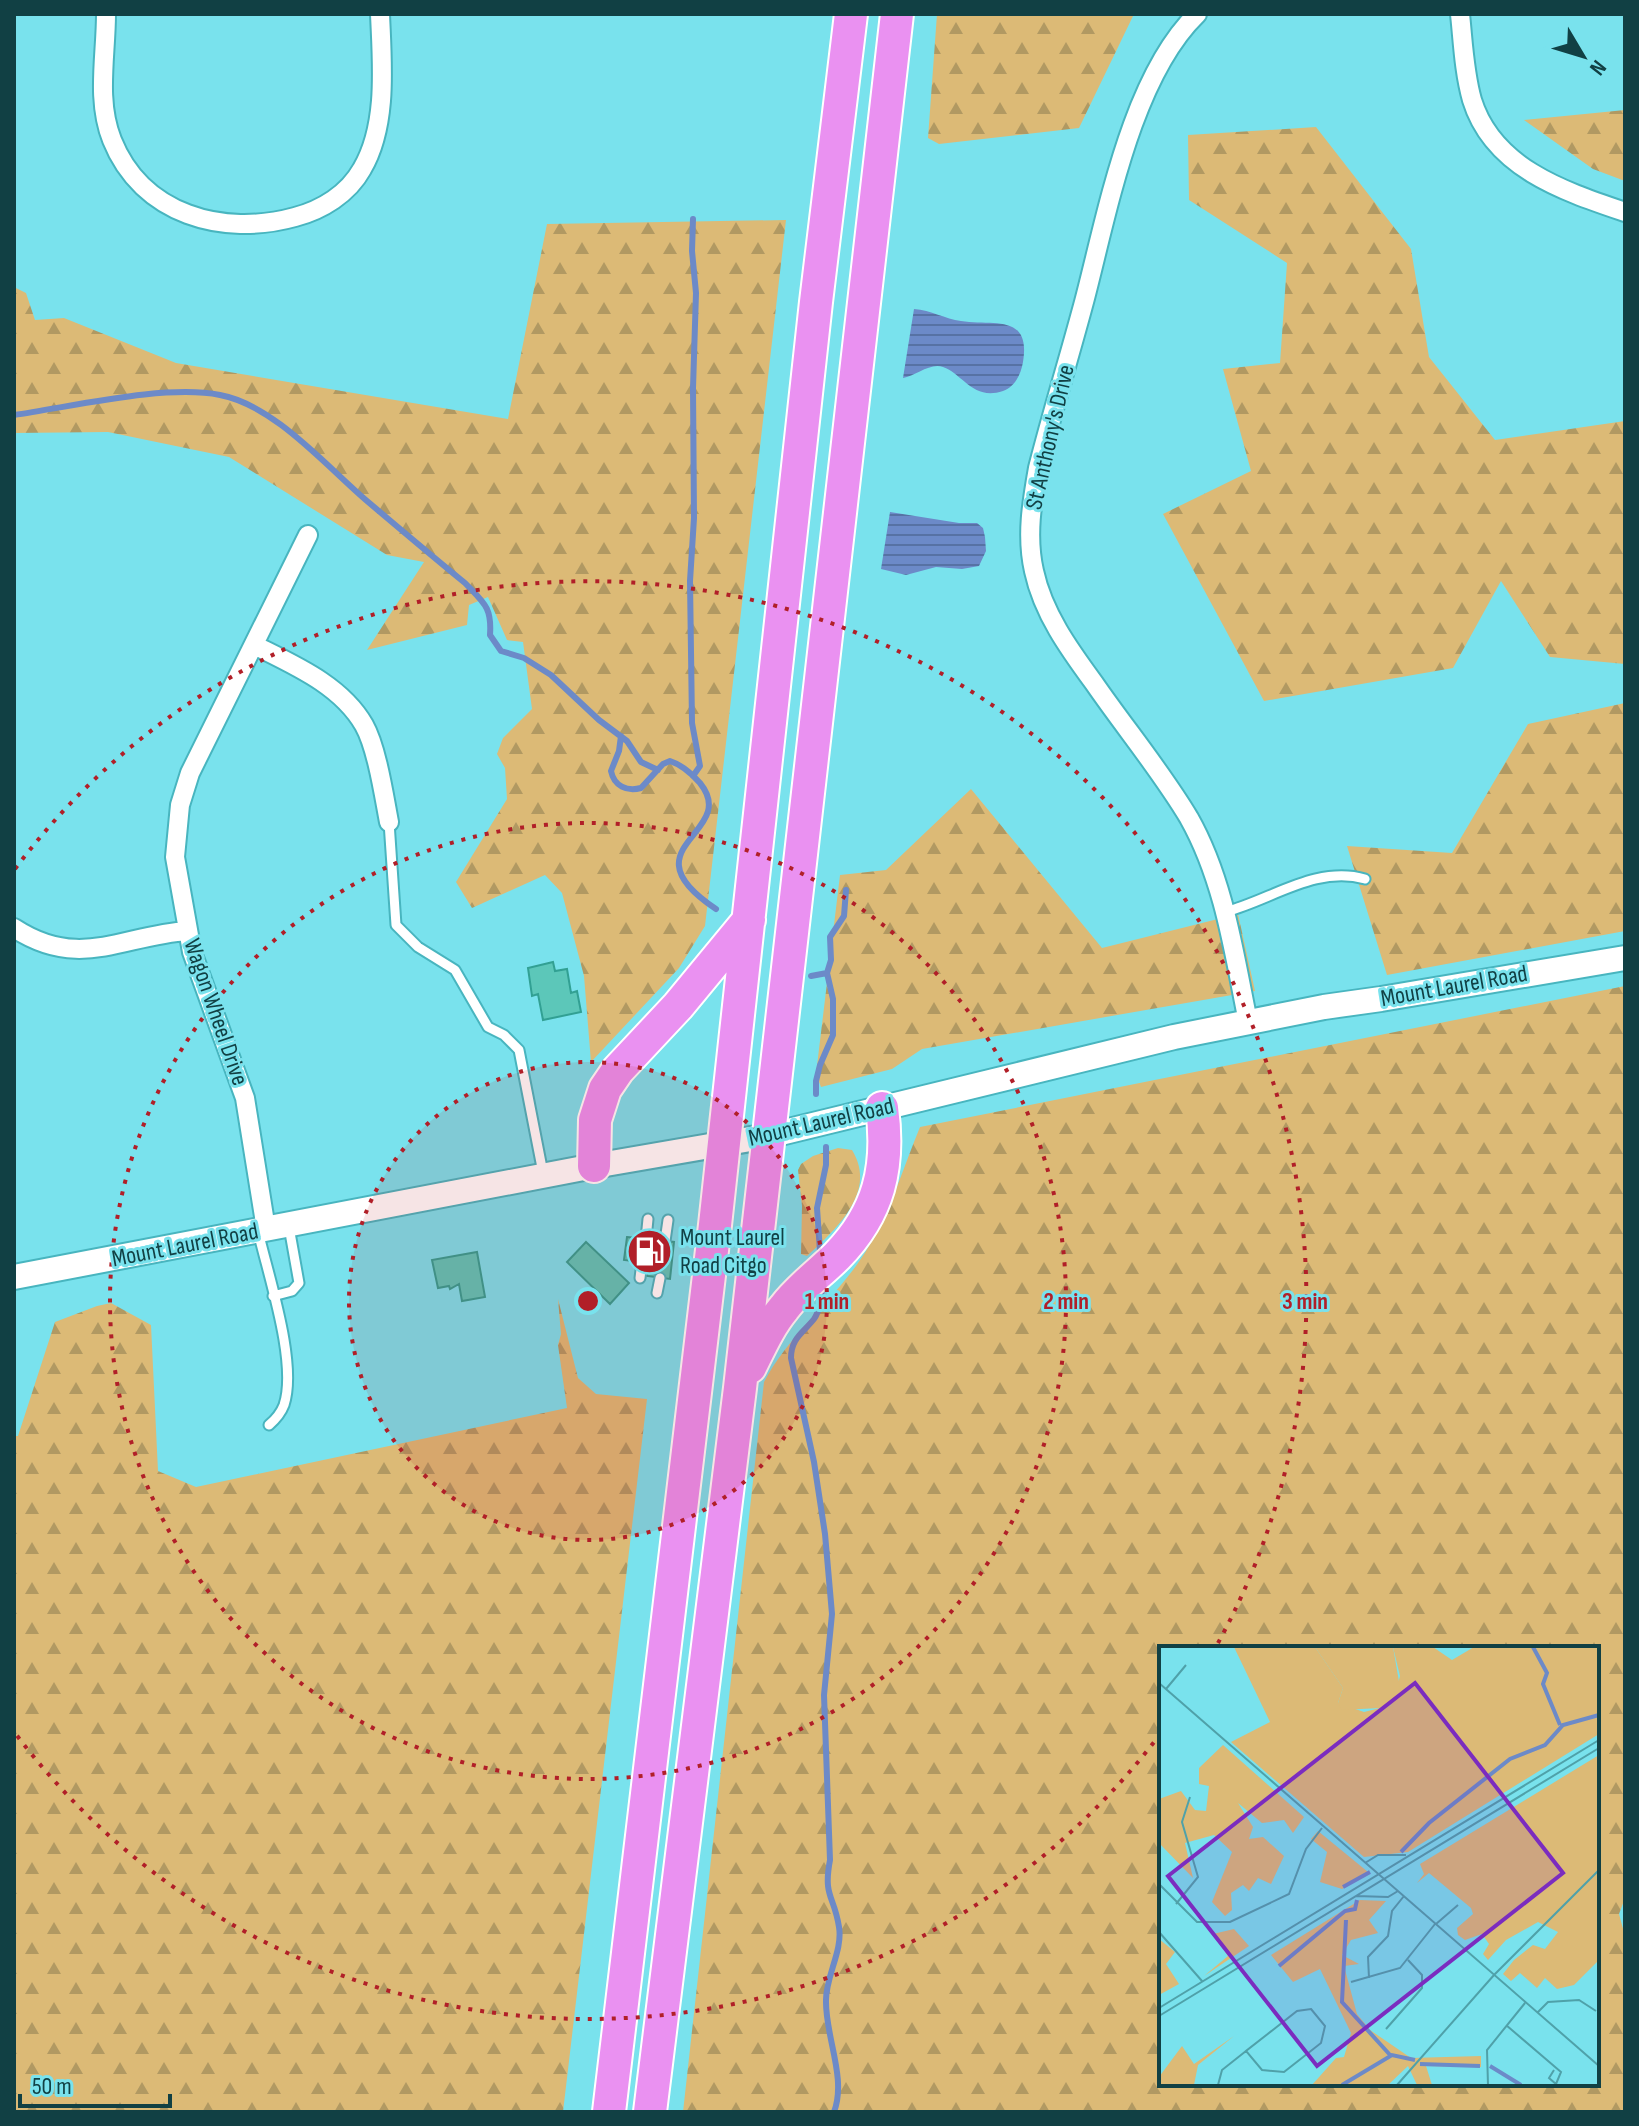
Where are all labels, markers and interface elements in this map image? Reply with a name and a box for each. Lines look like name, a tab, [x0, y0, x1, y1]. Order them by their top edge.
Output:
north arrow	[1543, 16, 1623, 96]
text: N	[1583, 54, 1612, 80]
street label: St Anthony's Drive	[1019, 362, 1081, 512]
street label: Wagon Wheel Drive	[177, 935, 255, 1089]
street label: Mount Laurel Road	[1378, 959, 1530, 1013]
street label: Mount Laurel Road	[745, 1091, 897, 1153]
street label: Mount Laurel Road	[109, 1217, 261, 1273]
place label: Mount Laurel Road Citgo	[680, 1223, 785, 1280]
fuel station icon: Mount Laurel Road Citgo	[625, 1227, 673, 1275]
centre of rings	[574, 1287, 602, 1315]
text: 1 min	[805, 1287, 849, 1316]
text: 2 min	[1043, 1287, 1089, 1316]
text: 3 min	[1282, 1287, 1328, 1316]
inset map	[1159, 1646, 1599, 2086]
scale bar	[20, 2058, 170, 2108]
text: 50 m	[32, 2072, 72, 2101]

